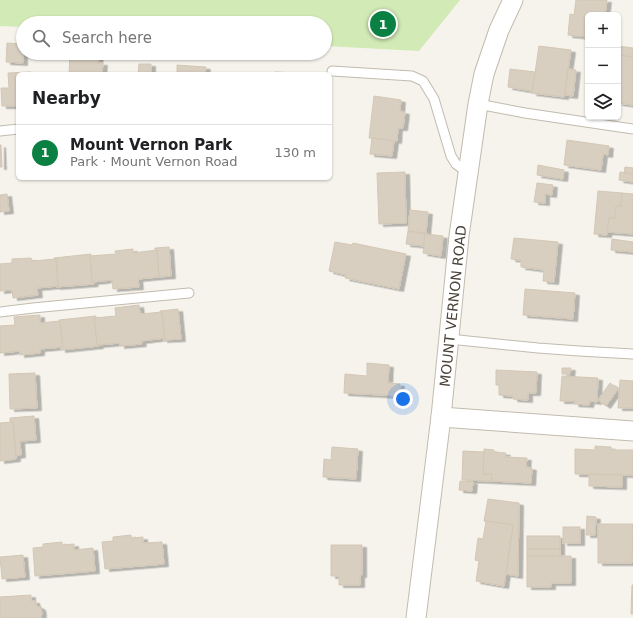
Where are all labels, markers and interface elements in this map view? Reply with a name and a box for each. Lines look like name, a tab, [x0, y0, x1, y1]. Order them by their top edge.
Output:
pin: 1	[370, 9, 396, 39]
map controls	[585, 12, 621, 120]
button: +	[585, 12, 621, 48]
search box	[16, 16, 332, 60]
icon: search	[30, 27, 52, 49]
text: Search here	[62, 29, 152, 47]
button: −	[585, 48, 621, 84]
button: layers	[585, 84, 621, 120]
text: Nearby	[32, 88, 101, 108]
text: Mount Vernon Park	[70, 136, 232, 154]
text: 1	[40, 145, 50, 160]
text: 130 m	[274, 145, 316, 160]
text: Park · Mount Vernon Road	[70, 154, 238, 169]
street label: MOUNT VERNON ROAD	[437, 224, 469, 388]
your location	[393, 389, 413, 409]

